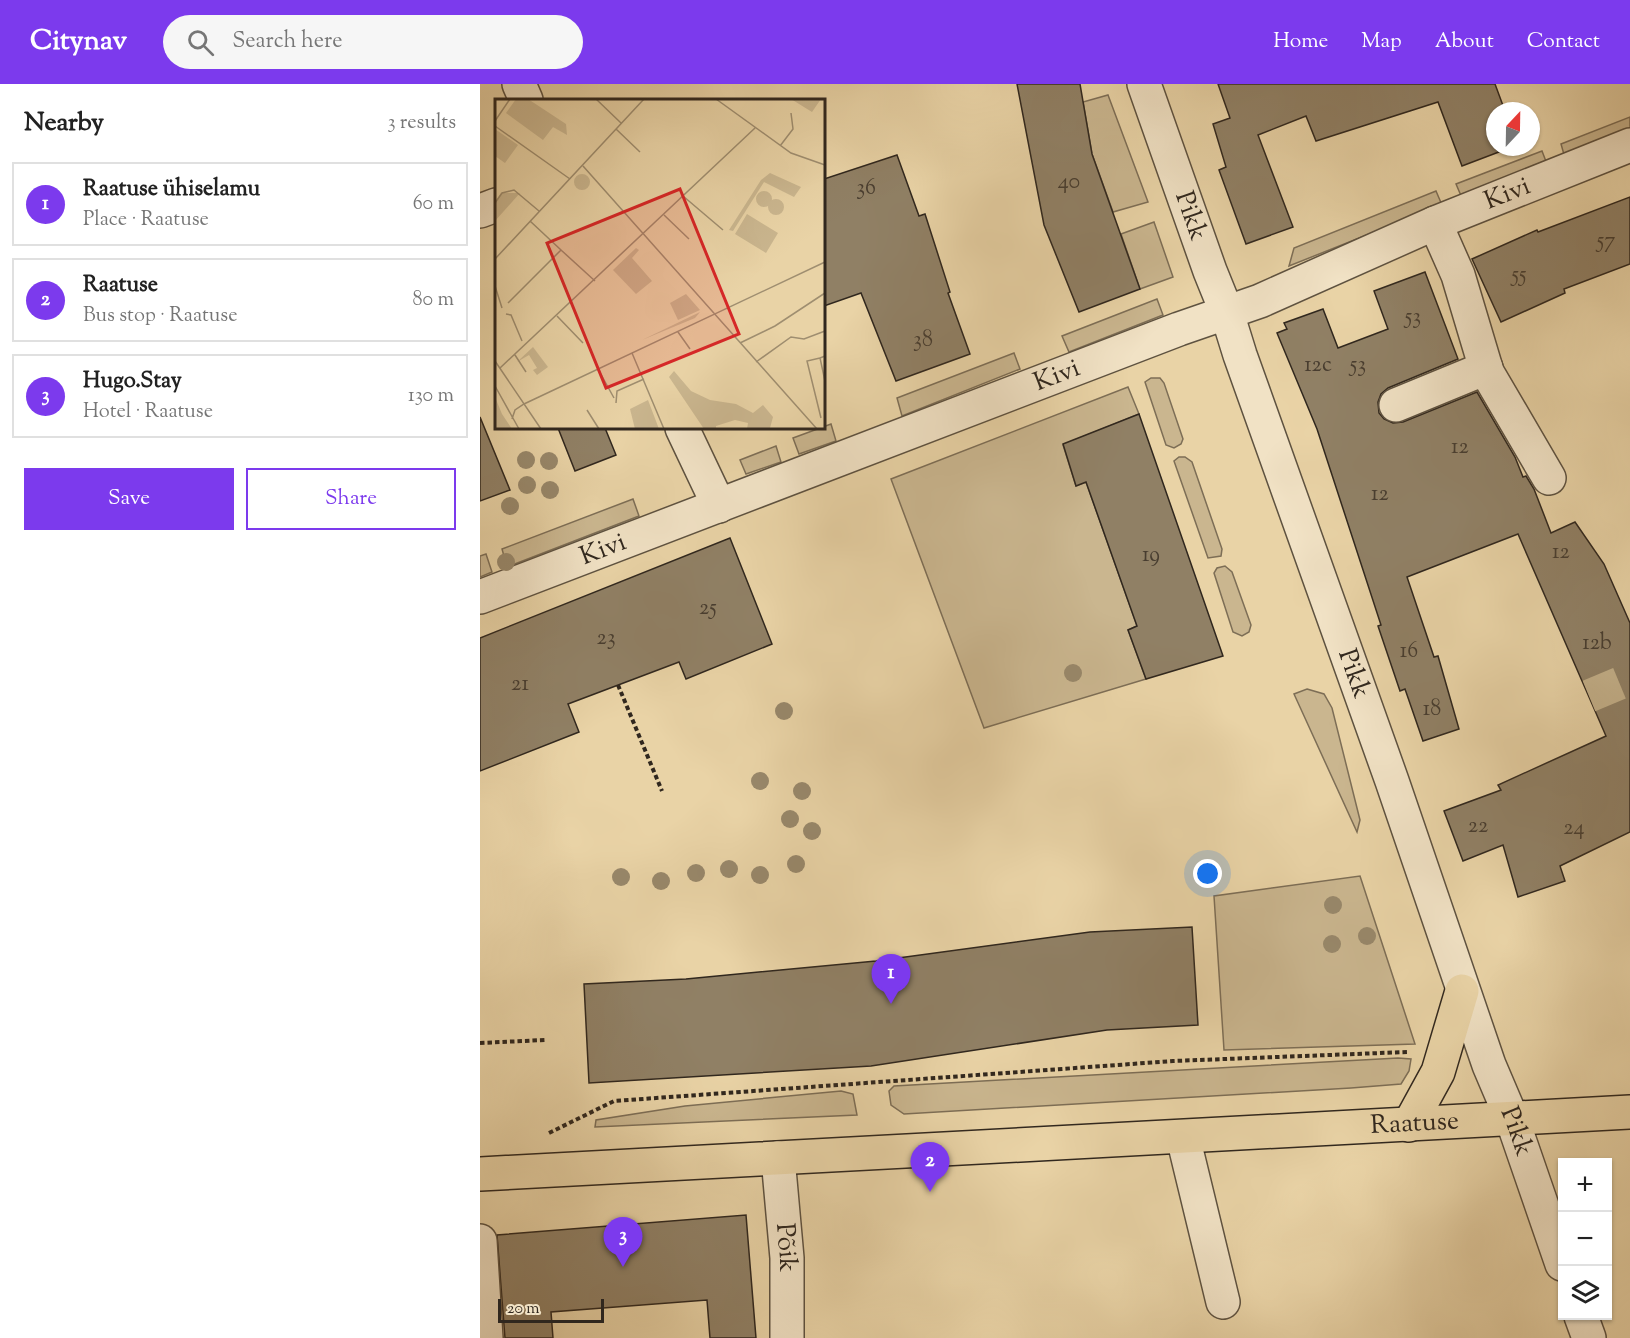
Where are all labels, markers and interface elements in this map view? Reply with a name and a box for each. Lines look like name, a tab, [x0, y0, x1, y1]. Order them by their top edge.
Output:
search box	[163, 15, 583, 69]
text: Citynav	[30, 22, 127, 62]
icon: search	[184, 26, 217, 59]
text: Search here	[232, 26, 343, 58]
text: Home	[1273, 27, 1328, 57]
text: Map	[1361, 27, 1402, 57]
text: About	[1435, 27, 1494, 57]
text: Contact	[1527, 27, 1600, 57]
inset map	[495, 99, 825, 429]
north arrow	[1486, 102, 1540, 156]
text: Nearby	[24, 105, 104, 142]
text: 3 results	[387, 109, 456, 138]
house number: 40	[1058, 167, 1080, 199]
street label: Kivi	[1479, 168, 1536, 220]
house number: 36	[856, 173, 876, 205]
text: Raatuse ühiselamu	[83, 174, 260, 206]
street label: Pikk	[1165, 186, 1216, 246]
text: 1	[42, 190, 49, 219]
text: 60 m	[413, 190, 454, 219]
text: Place · Raatuse	[83, 206, 209, 235]
house number: 57	[1595, 226, 1615, 258]
house number: 55	[1509, 260, 1527, 292]
text: Raatuse	[83, 270, 158, 302]
text: 2	[41, 286, 50, 315]
text: 80 m	[413, 286, 454, 315]
text: Bus stop · Raatuse	[83, 302, 237, 331]
house number: 53	[1403, 302, 1421, 334]
house number: 38	[913, 325, 933, 357]
street label: Kivi	[1028, 350, 1086, 401]
house number: 12c	[1304, 350, 1332, 382]
house number: 53	[1348, 350, 1366, 382]
text: Hugo.Stay	[83, 366, 182, 398]
text: 3	[41, 382, 50, 411]
text: 130 m	[408, 382, 454, 411]
text: Hotel · Raatuse	[83, 398, 213, 427]
house number: 12	[1451, 432, 1469, 464]
button: Save	[24, 468, 234, 530]
button: Share	[246, 468, 456, 530]
house number: 12	[1371, 479, 1389, 511]
street label: Kivi	[575, 524, 632, 575]
house number: 12	[1552, 537, 1570, 569]
house number: 19	[1142, 540, 1160, 572]
house number: 25	[699, 593, 717, 625]
house number: 23	[596, 623, 616, 655]
house number: 12b	[1582, 628, 1612, 660]
house number: 16	[1400, 636, 1418, 668]
street label: Pikk	[1328, 644, 1380, 704]
house number: 21	[511, 669, 529, 701]
house number: 18	[1423, 694, 1441, 726]
house number: 22	[1468, 811, 1488, 843]
house number: 24	[1563, 813, 1585, 845]
your location	[1193, 859, 1222, 888]
pin: 1	[872, 954, 910, 1004]
street label: Pikk	[1490, 1101, 1542, 1161]
street label: Raatuse	[1369, 1103, 1460, 1144]
pin: 2	[910, 1142, 950, 1192]
map controls	[1558, 1158, 1612, 1320]
button: +	[1558, 1158, 1612, 1212]
button: −	[1558, 1212, 1612, 1266]
pin: 3	[604, 1218, 642, 1267]
street label: Põik	[765, 1221, 806, 1272]
button: layers	[1558, 1266, 1612, 1320]
scale bar	[498, 1296, 604, 1324]
text: 20 m	[507, 1298, 540, 1321]

